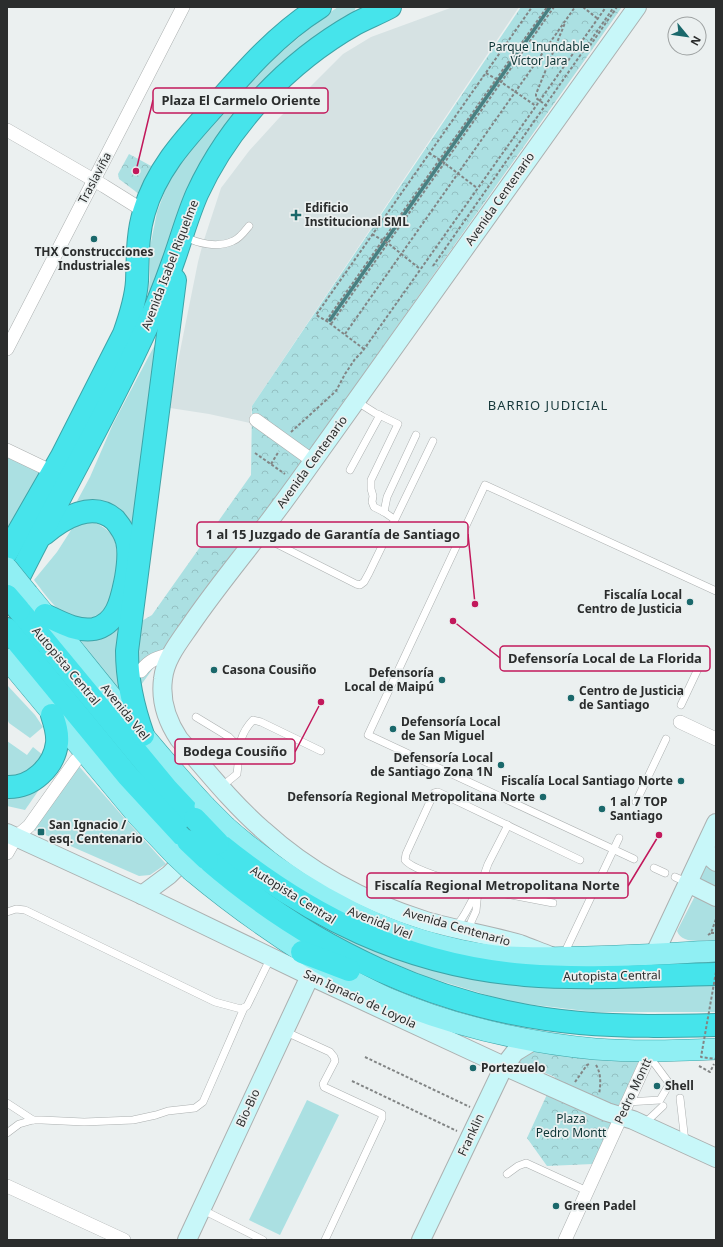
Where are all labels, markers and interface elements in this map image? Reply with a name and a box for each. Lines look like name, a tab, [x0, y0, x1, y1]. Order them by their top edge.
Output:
north arrow	[667, 16, 707, 56]
text: N	[687, 34, 705, 49]
park label: Parque Inundable Víctor Jara	[488, 38, 590, 69]
callout: Plaza El Carmelo Oriente	[153, 88, 328, 113]
text: Plaza El Carmelo Oriente	[161, 91, 321, 109]
street label: Traslaviña	[74, 149, 115, 207]
street label: Avenida Centenario	[461, 149, 538, 249]
street label: Avenida Isabel Riquelme	[137, 197, 202, 332]
place label: Edificio Institucional SML	[305, 199, 409, 230]
marker: Edificio Institucional SML	[290, 209, 302, 221]
marker: THX Construcciones Industriales	[89, 234, 99, 244]
place label: THX Construcciones Industriales	[34, 243, 154, 274]
district label: BARRIO JUDICIAL	[488, 396, 608, 414]
street label: Avenida Centenario	[272, 412, 351, 511]
callout: 1 al 15 Juzgado de Garantía de Santiago	[197, 522, 468, 547]
text: 1 al 15 Juzgado de Garantía de Santiago	[206, 525, 460, 543]
place label: Fiscalía Local Centro de Justicia	[577, 586, 682, 617]
marker: Fiscalía Local Centro de Justicia	[685, 597, 695, 607]
street label: Autopista Central	[28, 623, 104, 709]
callout: Defensoría Local de La Florida	[500, 646, 710, 671]
text: Defensoría Local de La Florida	[508, 649, 702, 667]
place label: Casona Cousiño	[222, 661, 316, 678]
place label: Defensoría Local de Maipú	[344, 664, 434, 695]
marker: Casona Cousiño	[209, 665, 219, 675]
marker: Defensoría Local de Maipú	[437, 675, 447, 685]
street label: Avenida Viel	[97, 680, 154, 744]
place label: Centro de Justicia de Santiago	[579, 682, 684, 713]
marker: Centro de Justicia de Santiago	[566, 693, 576, 703]
place label: Defensoría Local de San Miguel	[401, 713, 501, 744]
marker: Defensoría Local de San Miguel	[388, 724, 398, 734]
callout: Bodega Cousiño	[175, 739, 295, 764]
text: Bodega Cousiño	[183, 742, 287, 760]
place label: Defensoría Local de Santiago Zona 1N	[370, 749, 493, 780]
marker: Defensoría Local de Santiago Zona 1N	[496, 760, 506, 770]
place label: Fiscalía Local Santiago Norte	[501, 772, 673, 789]
marker: Fiscalía Local Santiago Norte	[676, 776, 686, 786]
place label: Defensoría Regional Metropolitana Norte	[287, 788, 535, 805]
marker: Defensoría Regional Metropolitana Norte	[538, 792, 548, 802]
place label: 1 al 7 TOP Santiago	[610, 793, 667, 824]
marker: 1 al 7 TOP Santiago	[597, 804, 607, 814]
place label: San Ignacio / esq. Centenario	[49, 816, 143, 847]
marker: San Ignacio / esq. Centenario	[36, 827, 46, 837]
street label: Autopista Central	[247, 861, 339, 928]
callout: Fiscalía Regional Metropolitana Norte	[367, 873, 628, 898]
text: Fiscalía Regional Metropolitana Norte	[374, 876, 620, 894]
street label: Avenida Viel	[345, 902, 415, 943]
street label: Avenida Centenario	[402, 903, 513, 950]
street label: San Ignacio de Loyola	[301, 965, 419, 1032]
street label: Autopista Central	[563, 966, 661, 985]
street label: Pedro Montt	[610, 1055, 655, 1126]
place label: Portezuelo	[481, 1059, 546, 1076]
marker: Portezuelo	[468, 1063, 478, 1073]
place label: Shell	[665, 1077, 694, 1094]
marker: Shell	[652, 1081, 662, 1091]
street label: Bio-Bio	[231, 1086, 264, 1130]
park label: Plaza Pedro Montt	[536, 1110, 607, 1141]
street label: Franklin	[453, 1111, 488, 1159]
place label: Green Padel	[564, 1197, 636, 1214]
marker: Green Padel	[551, 1201, 561, 1211]

